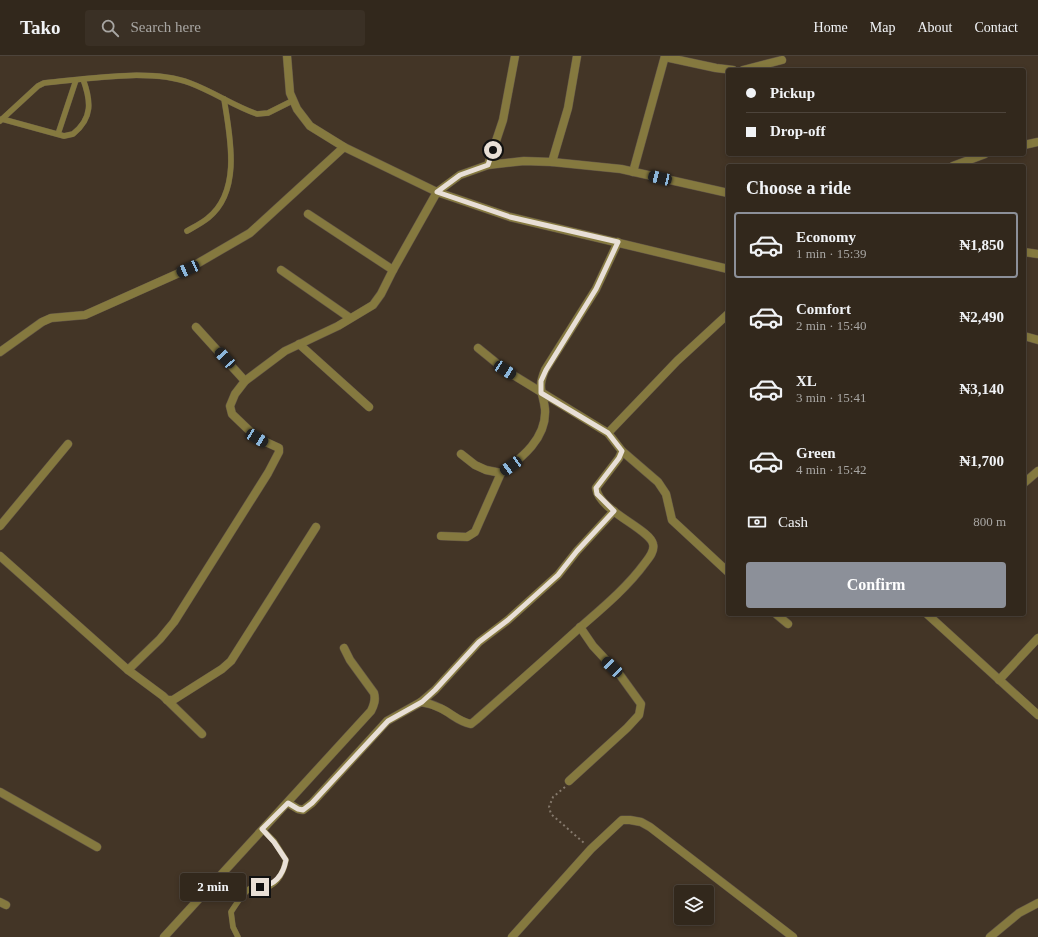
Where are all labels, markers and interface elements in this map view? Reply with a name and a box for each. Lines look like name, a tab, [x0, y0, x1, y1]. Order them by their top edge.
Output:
search box	[85, 10, 365, 46]
text: Tako	[20, 17, 61, 38]
icon: search	[99, 17, 121, 39]
text: Search here	[131, 19, 201, 35]
text: Home	[814, 20, 848, 35]
text: Map	[870, 20, 895, 35]
text: About	[917, 20, 952, 35]
text: Contact	[974, 20, 1018, 35]
text: Pickup	[770, 85, 815, 101]
text: Drop-off	[770, 123, 826, 139]
route start	[484, 141, 502, 159]
car	[647, 169, 673, 187]
text: Choose a ride	[746, 178, 851, 198]
icon: car	[748, 227, 784, 263]
text: Economy	[796, 229, 856, 245]
text: ₦1,850	[959, 237, 1004, 253]
text: 1 min · 15:39	[796, 246, 866, 261]
car	[175, 259, 201, 279]
icon: car	[748, 299, 784, 335]
text: Comfort	[796, 301, 851, 317]
text: ₦2,490	[959, 309, 1004, 325]
text: 2 min · 15:40	[796, 318, 866, 333]
car	[213, 345, 237, 371]
car	[492, 358, 518, 382]
icon: car	[748, 371, 784, 407]
text: XL	[796, 373, 817, 389]
text: ₦3,140	[959, 381, 1004, 397]
text: 3 min · 15:41	[796, 390, 866, 405]
car	[244, 427, 270, 449]
icon: car	[748, 443, 784, 479]
text: Green	[796, 445, 836, 461]
text: ₦1,700	[959, 453, 1004, 469]
car	[498, 454, 524, 478]
text: 4 min · 15:42	[796, 462, 866, 477]
icon: cash	[746, 511, 768, 533]
text: Cash	[778, 514, 808, 530]
text: 800 m	[973, 514, 1006, 529]
button: Confirm	[746, 562, 1006, 608]
car	[599, 654, 625, 680]
callout: 2 min	[180, 873, 246, 901]
route end	[251, 878, 269, 896]
text: 2 min	[197, 879, 229, 894]
map controls	[674, 885, 714, 925]
button: layers	[674, 885, 714, 925]

